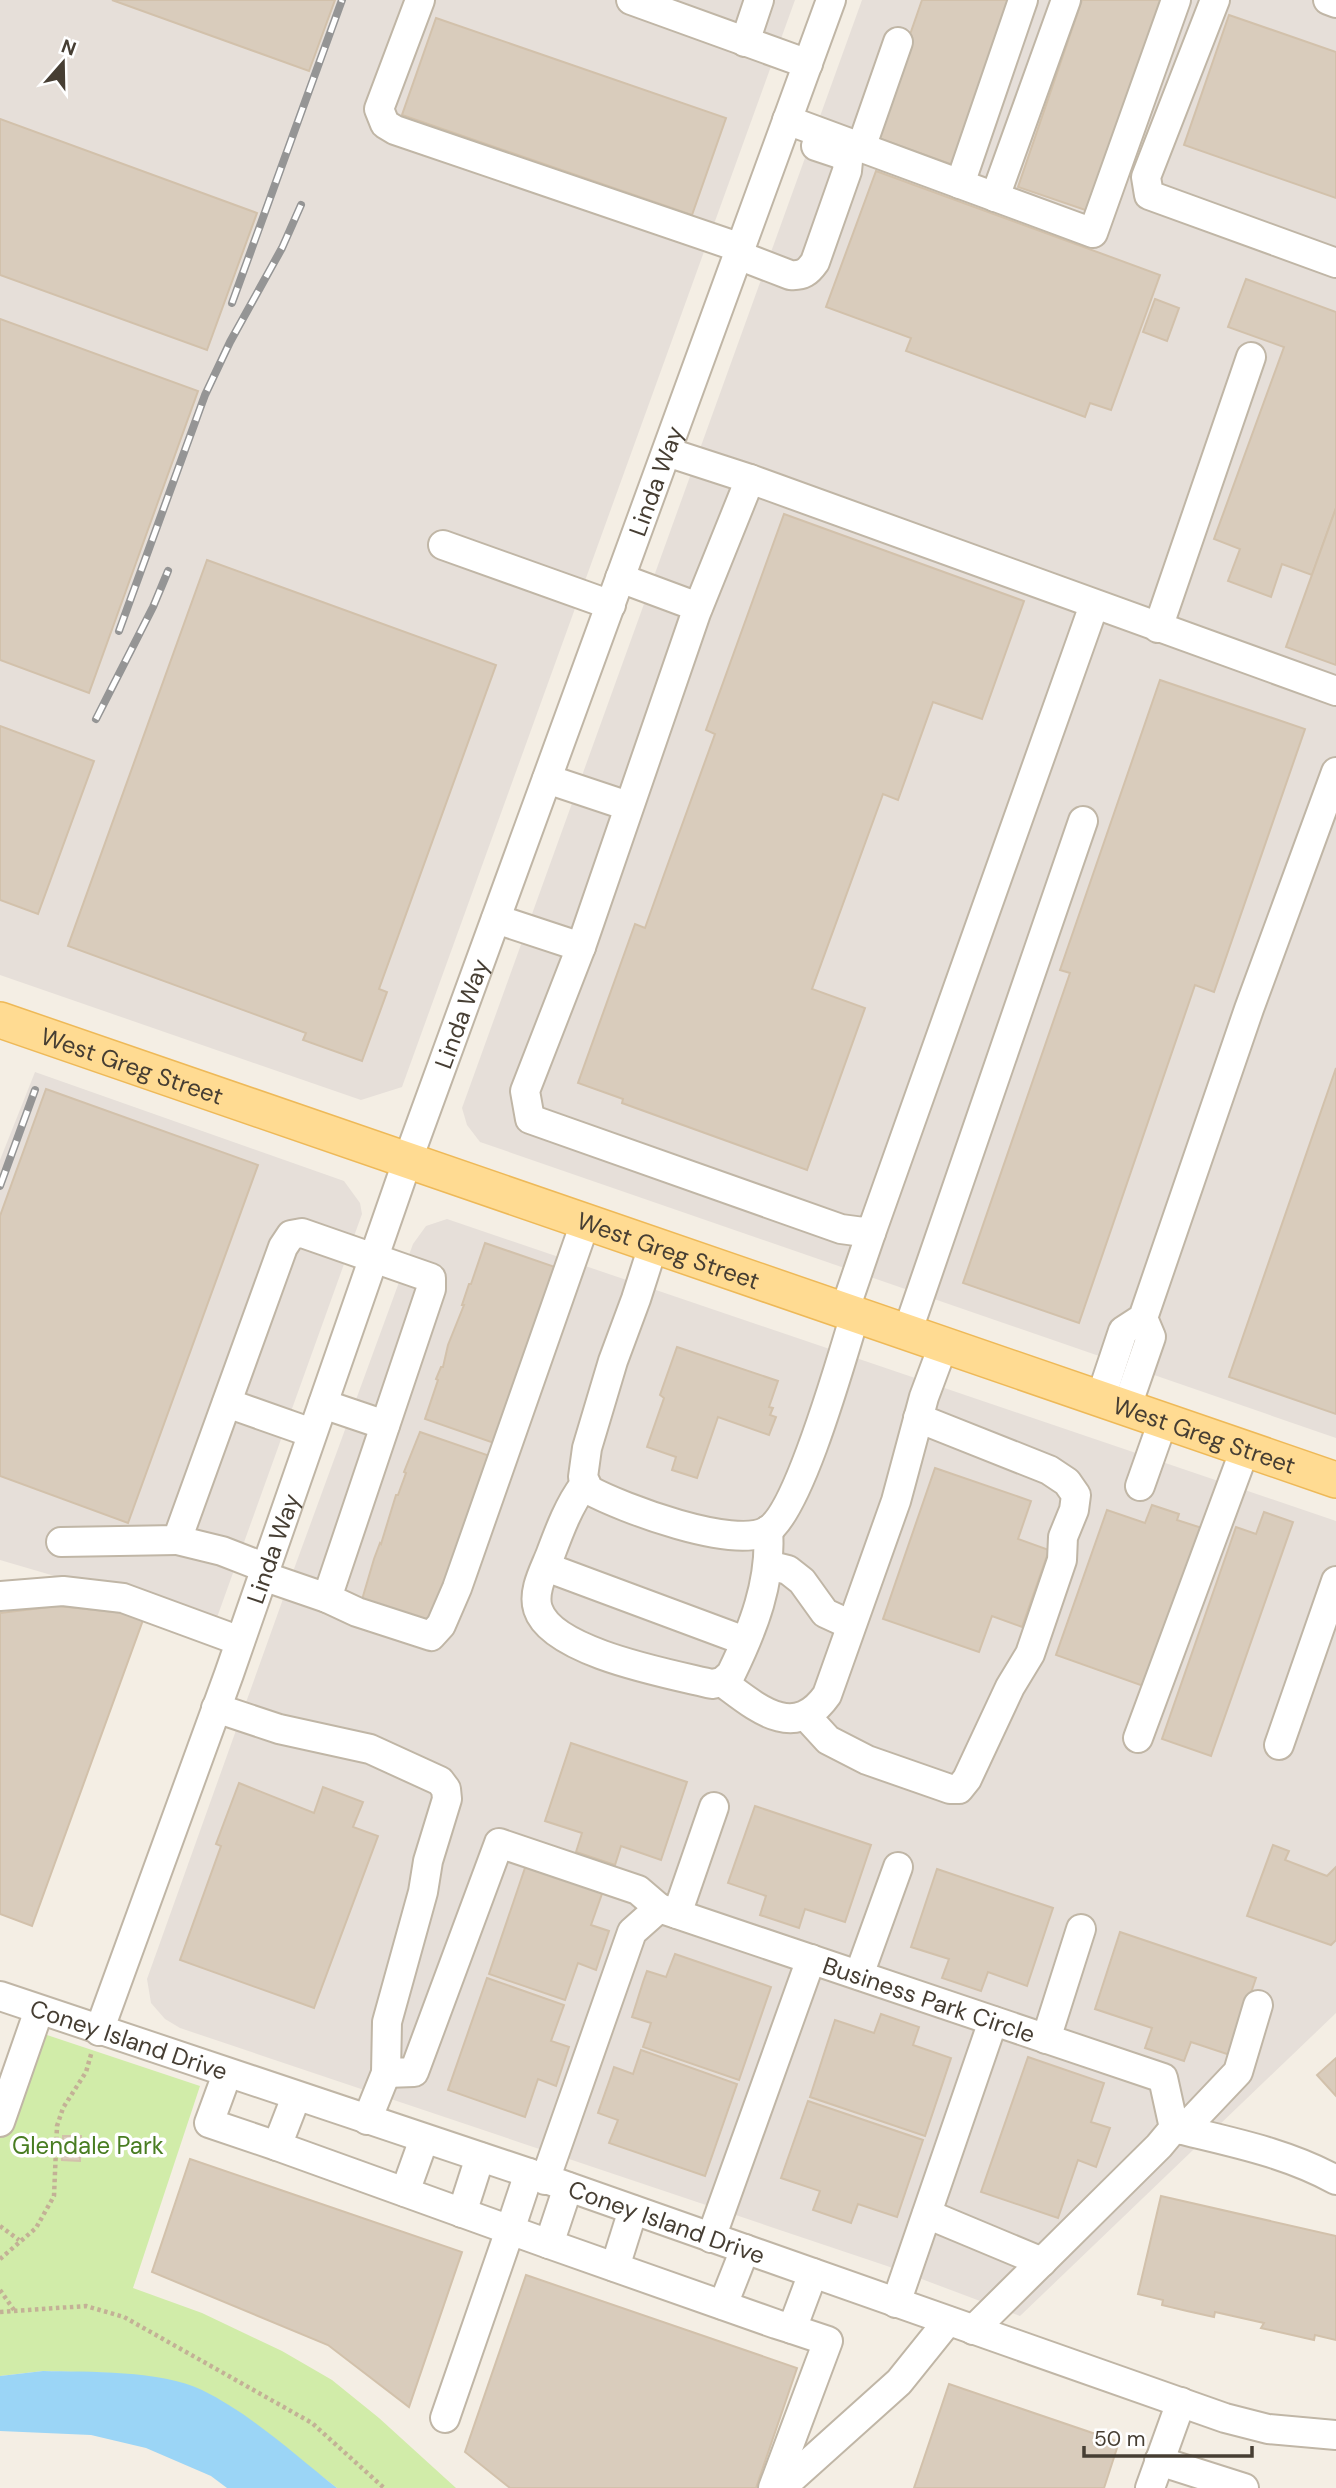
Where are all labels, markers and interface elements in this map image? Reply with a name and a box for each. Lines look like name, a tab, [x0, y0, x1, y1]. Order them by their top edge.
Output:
north arrow	[28, 28, 98, 98]
text: N	[58, 33, 79, 62]
street label: Linda Way	[621, 422, 690, 540]
street label: Linda Way	[427, 954, 495, 1073]
street label: West Greg Street	[37, 1020, 228, 1111]
street label: West Greg Street	[573, 1204, 764, 1296]
street label: West Greg Street	[1109, 1389, 1300, 1481]
street label: Linda Way	[239, 1489, 306, 1608]
street label: Business Park Circle	[819, 1949, 1039, 2049]
street label: Coney Island Drive	[26, 1992, 232, 2087]
park label: Glendale Park	[12, 2130, 164, 2161]
street label: Coney Island Drive	[564, 2173, 769, 2270]
scale bar	[1084, 2414, 1252, 2458]
text: 50 m	[1094, 2425, 1145, 2453]

